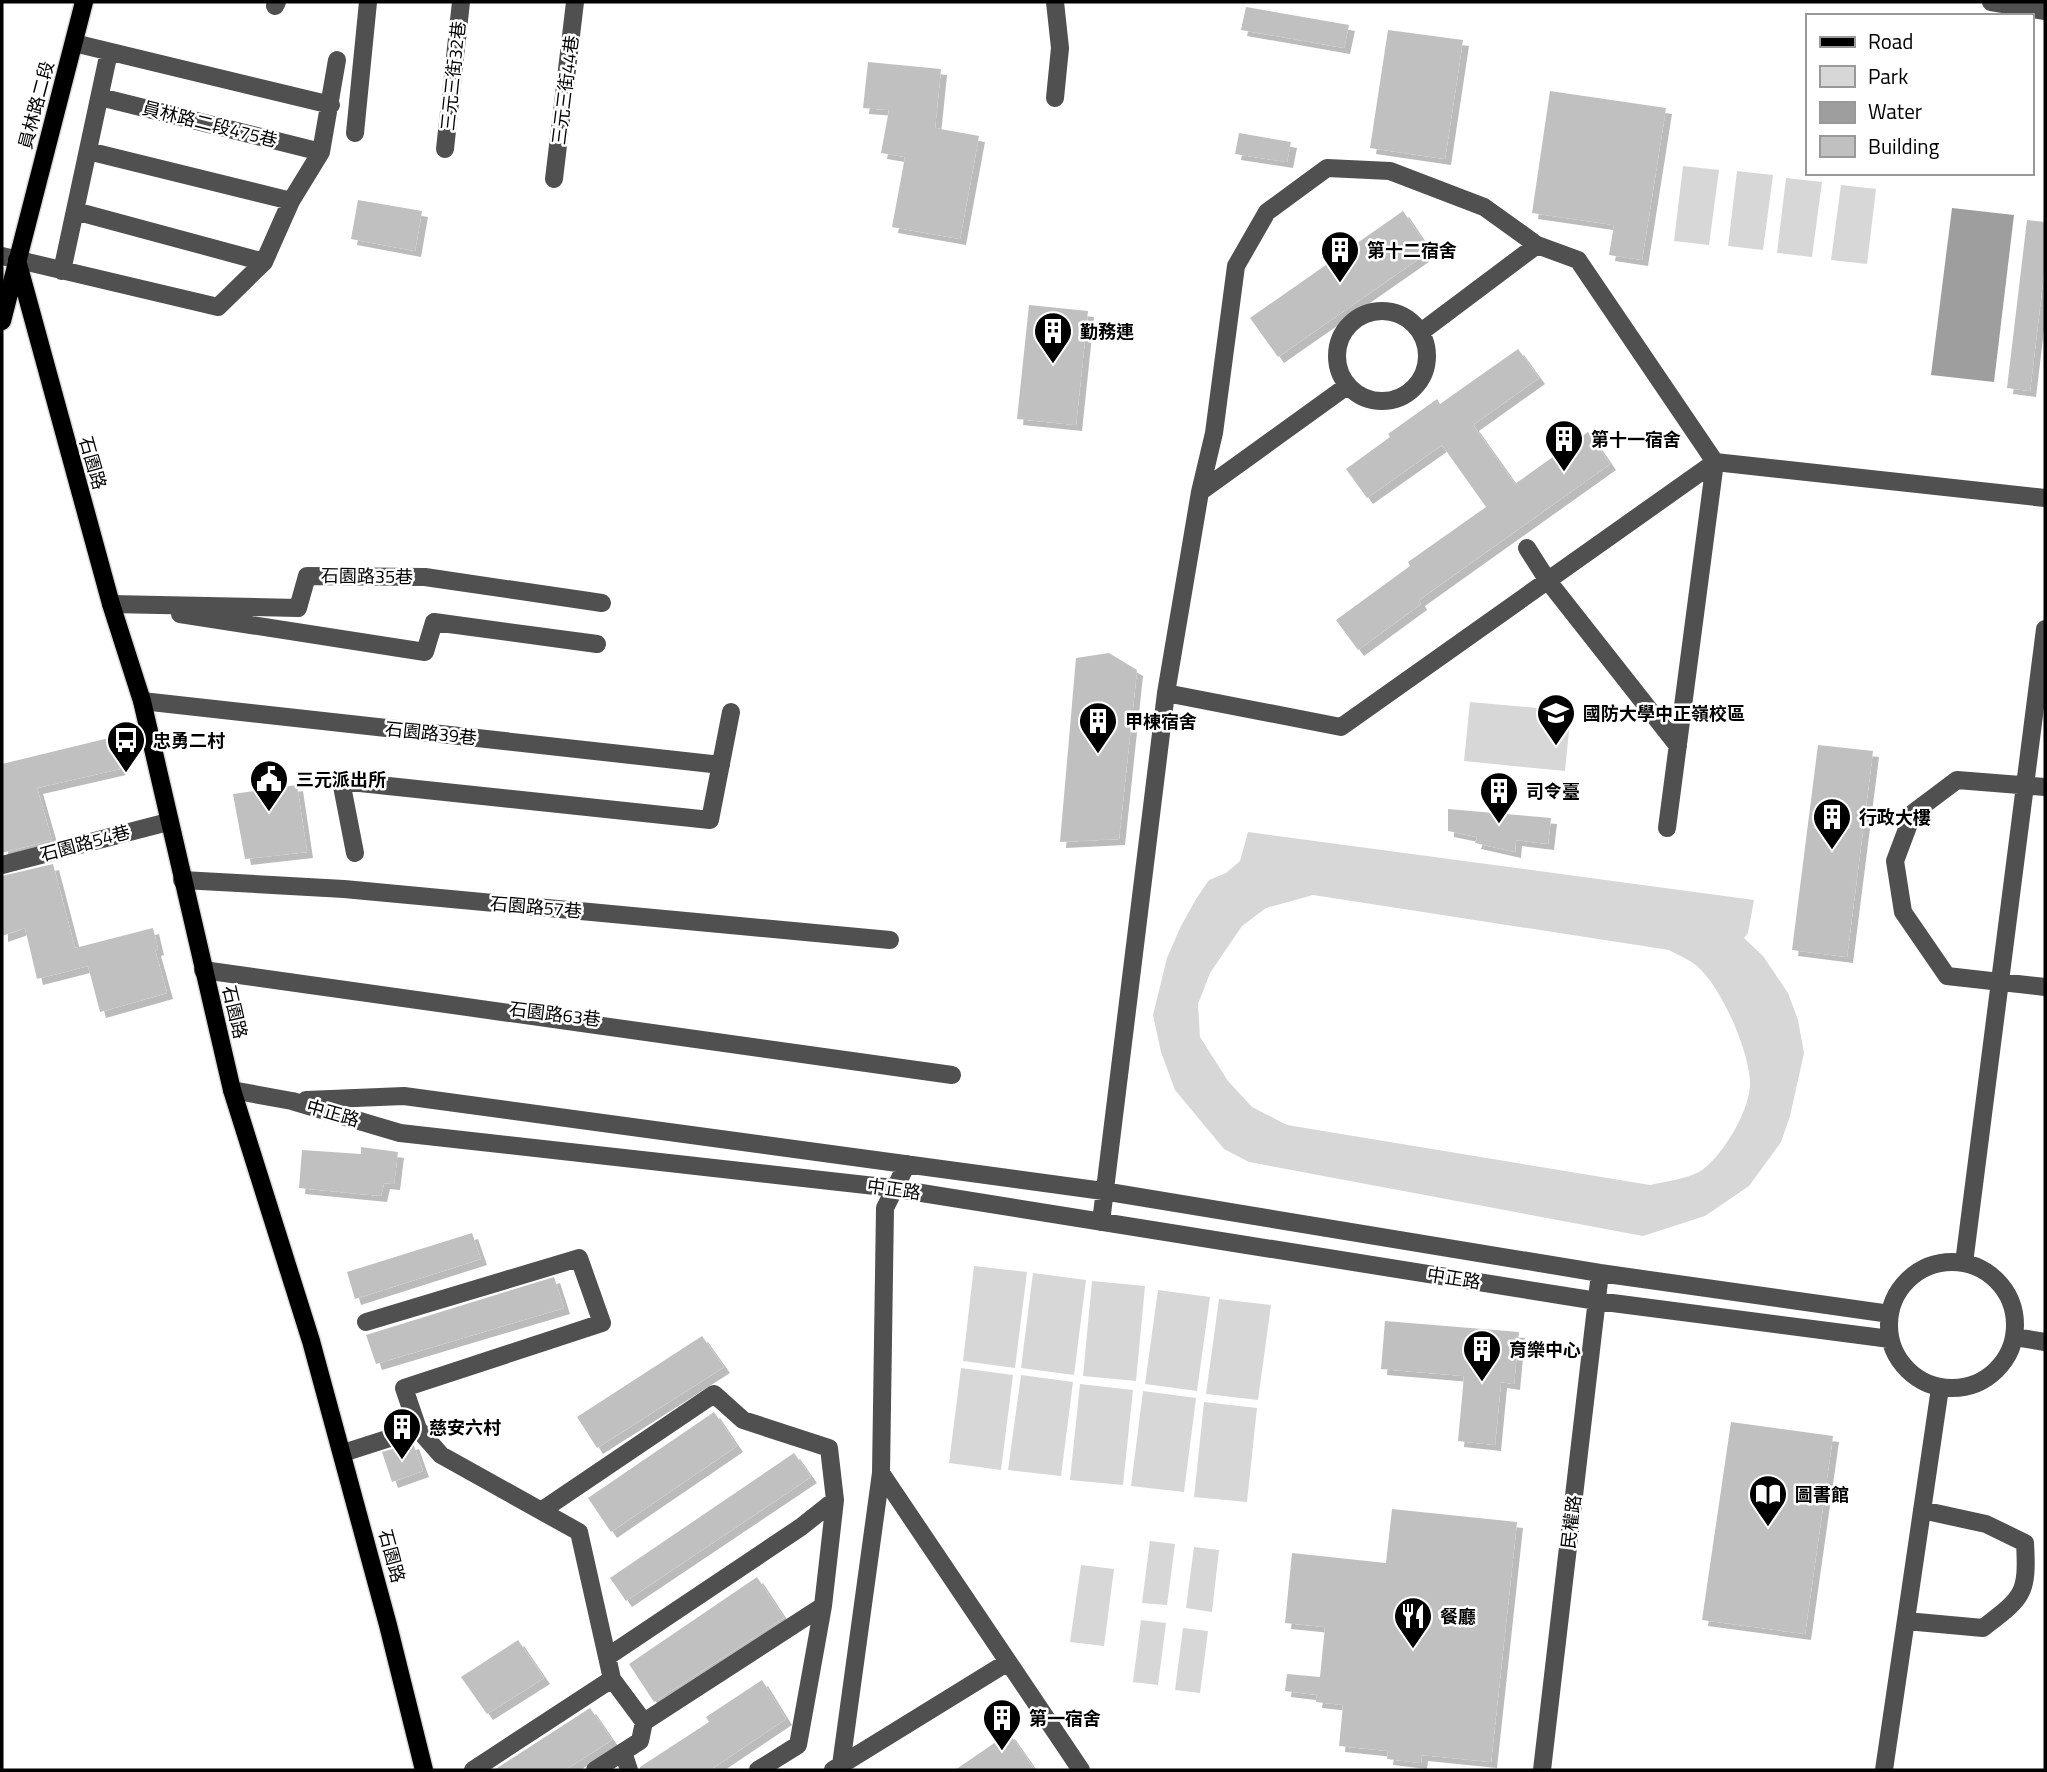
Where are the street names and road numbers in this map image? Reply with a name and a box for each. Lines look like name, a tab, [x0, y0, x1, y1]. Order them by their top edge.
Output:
street label: 三元三街32巷	[434, 20, 472, 132]
street label: 三元三街44巷	[545, 34, 585, 146]
street label: 員林路二段	[11, 58, 61, 152]
street label: 員林路二段475巷	[140, 94, 280, 154]
street label: 石園路	[73, 433, 113, 493]
street label: 石園路35巷	[321, 562, 413, 590]
street label: 石園路39巷	[384, 715, 478, 751]
street label: 石園路54巷	[37, 818, 133, 868]
street label: 石園路57巷	[489, 890, 583, 924]
street label: 石園路	[216, 983, 254, 1041]
street label: 石園路63巷	[508, 995, 602, 1033]
street label: 中正路	[303, 1093, 363, 1133]
street label: 中正路	[865, 1172, 923, 1206]
street label: 中正路	[1425, 1260, 1483, 1296]
street label: 民權路	[1554, 1494, 1588, 1550]
street label: 石園路	[372, 1526, 412, 1586]

